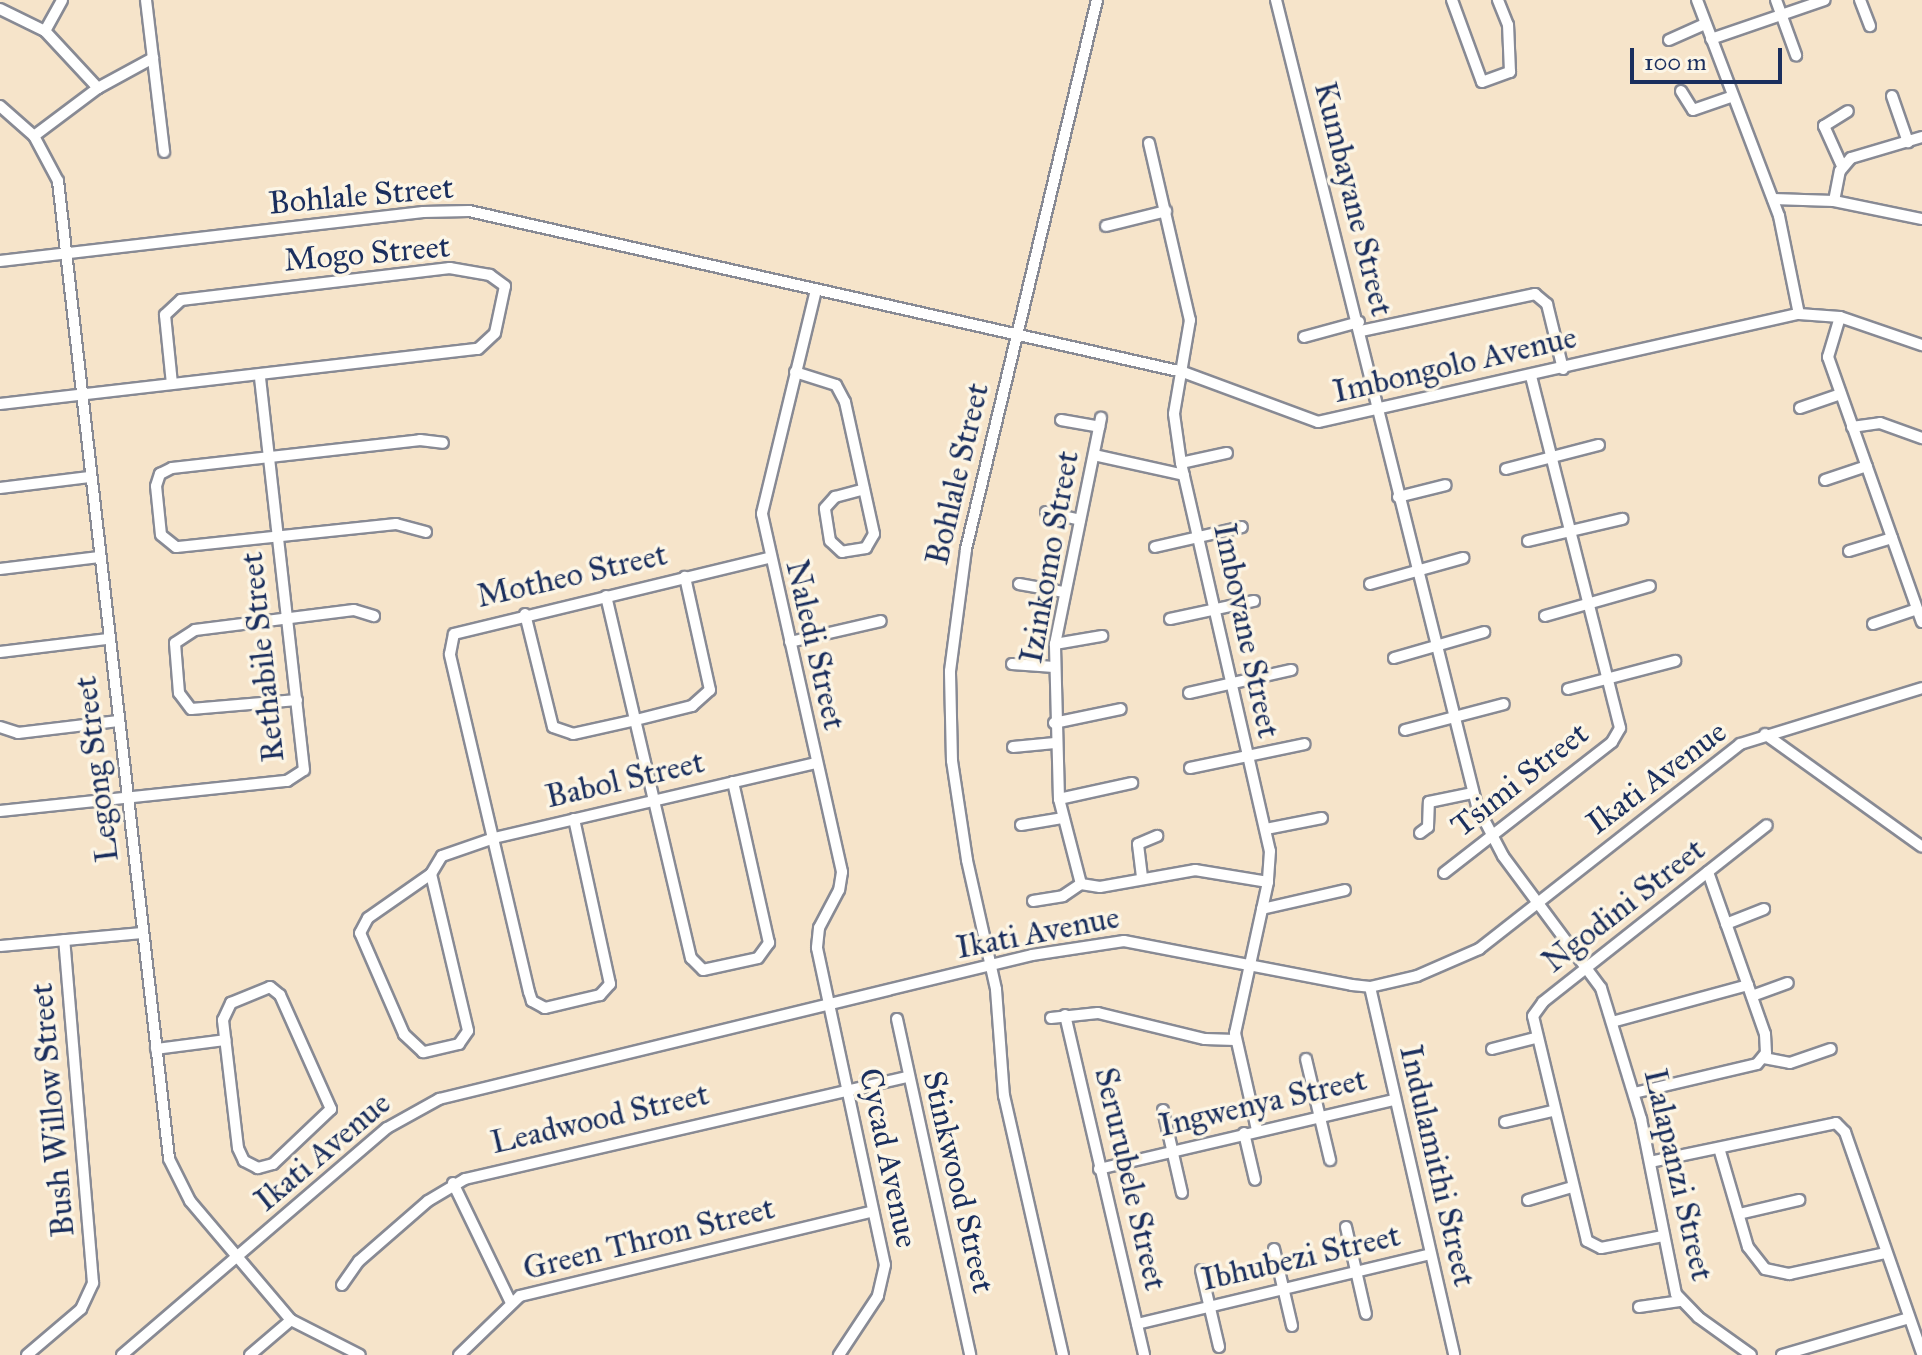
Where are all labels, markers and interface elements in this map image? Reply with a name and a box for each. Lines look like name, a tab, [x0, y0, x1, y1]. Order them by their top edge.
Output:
scale bar	[1634, 32, 1786, 82]
text: 100 m	[1644, 47, 1707, 77]
street label: Kumbayane Street	[1305, 78, 1401, 320]
street label: Bohlale Street	[267, 169, 455, 223]
street label: Mogo Street	[282, 228, 452, 280]
street label: Imbongolo Avenue	[1330, 318, 1580, 412]
street label: Bohlale Street	[918, 379, 998, 569]
street label: Izinkomo Street	[1012, 448, 1088, 666]
street label: Imbovane Street	[1205, 520, 1287, 742]
street label: Motheo Street	[473, 535, 671, 617]
street label: Rethabile Street	[233, 550, 293, 764]
street label: Naledi Street	[777, 556, 853, 734]
street label: Legong Street	[67, 674, 127, 864]
street label: Ikati Avenue	[1579, 713, 1735, 843]
street label: Tsimi Street	[1444, 715, 1596, 845]
street label: Babol Street	[542, 743, 708, 817]
street label: Ngodini Street	[1535, 831, 1713, 981]
street label: Ikati Avenue	[953, 898, 1123, 968]
street label: Bush Willow Street	[23, 982, 83, 1238]
street label: Indulamithi Street	[1391, 1042, 1483, 1290]
street label: Ingwenya Street	[1155, 1060, 1371, 1146]
street label: Serurubele Street	[1086, 1064, 1174, 1294]
street label: Cycad Avenue	[850, 1065, 926, 1251]
street label: Lalapanzi Street	[1635, 1065, 1721, 1285]
street label: Stinkwood Street	[914, 1067, 1002, 1297]
street label: Leadwood Street	[487, 1075, 713, 1163]
street label: Ikati Avenue	[247, 1084, 399, 1220]
street label: Green Thron Street	[519, 1189, 779, 1289]
street label: Ibhubezi Street	[1198, 1217, 1404, 1299]

